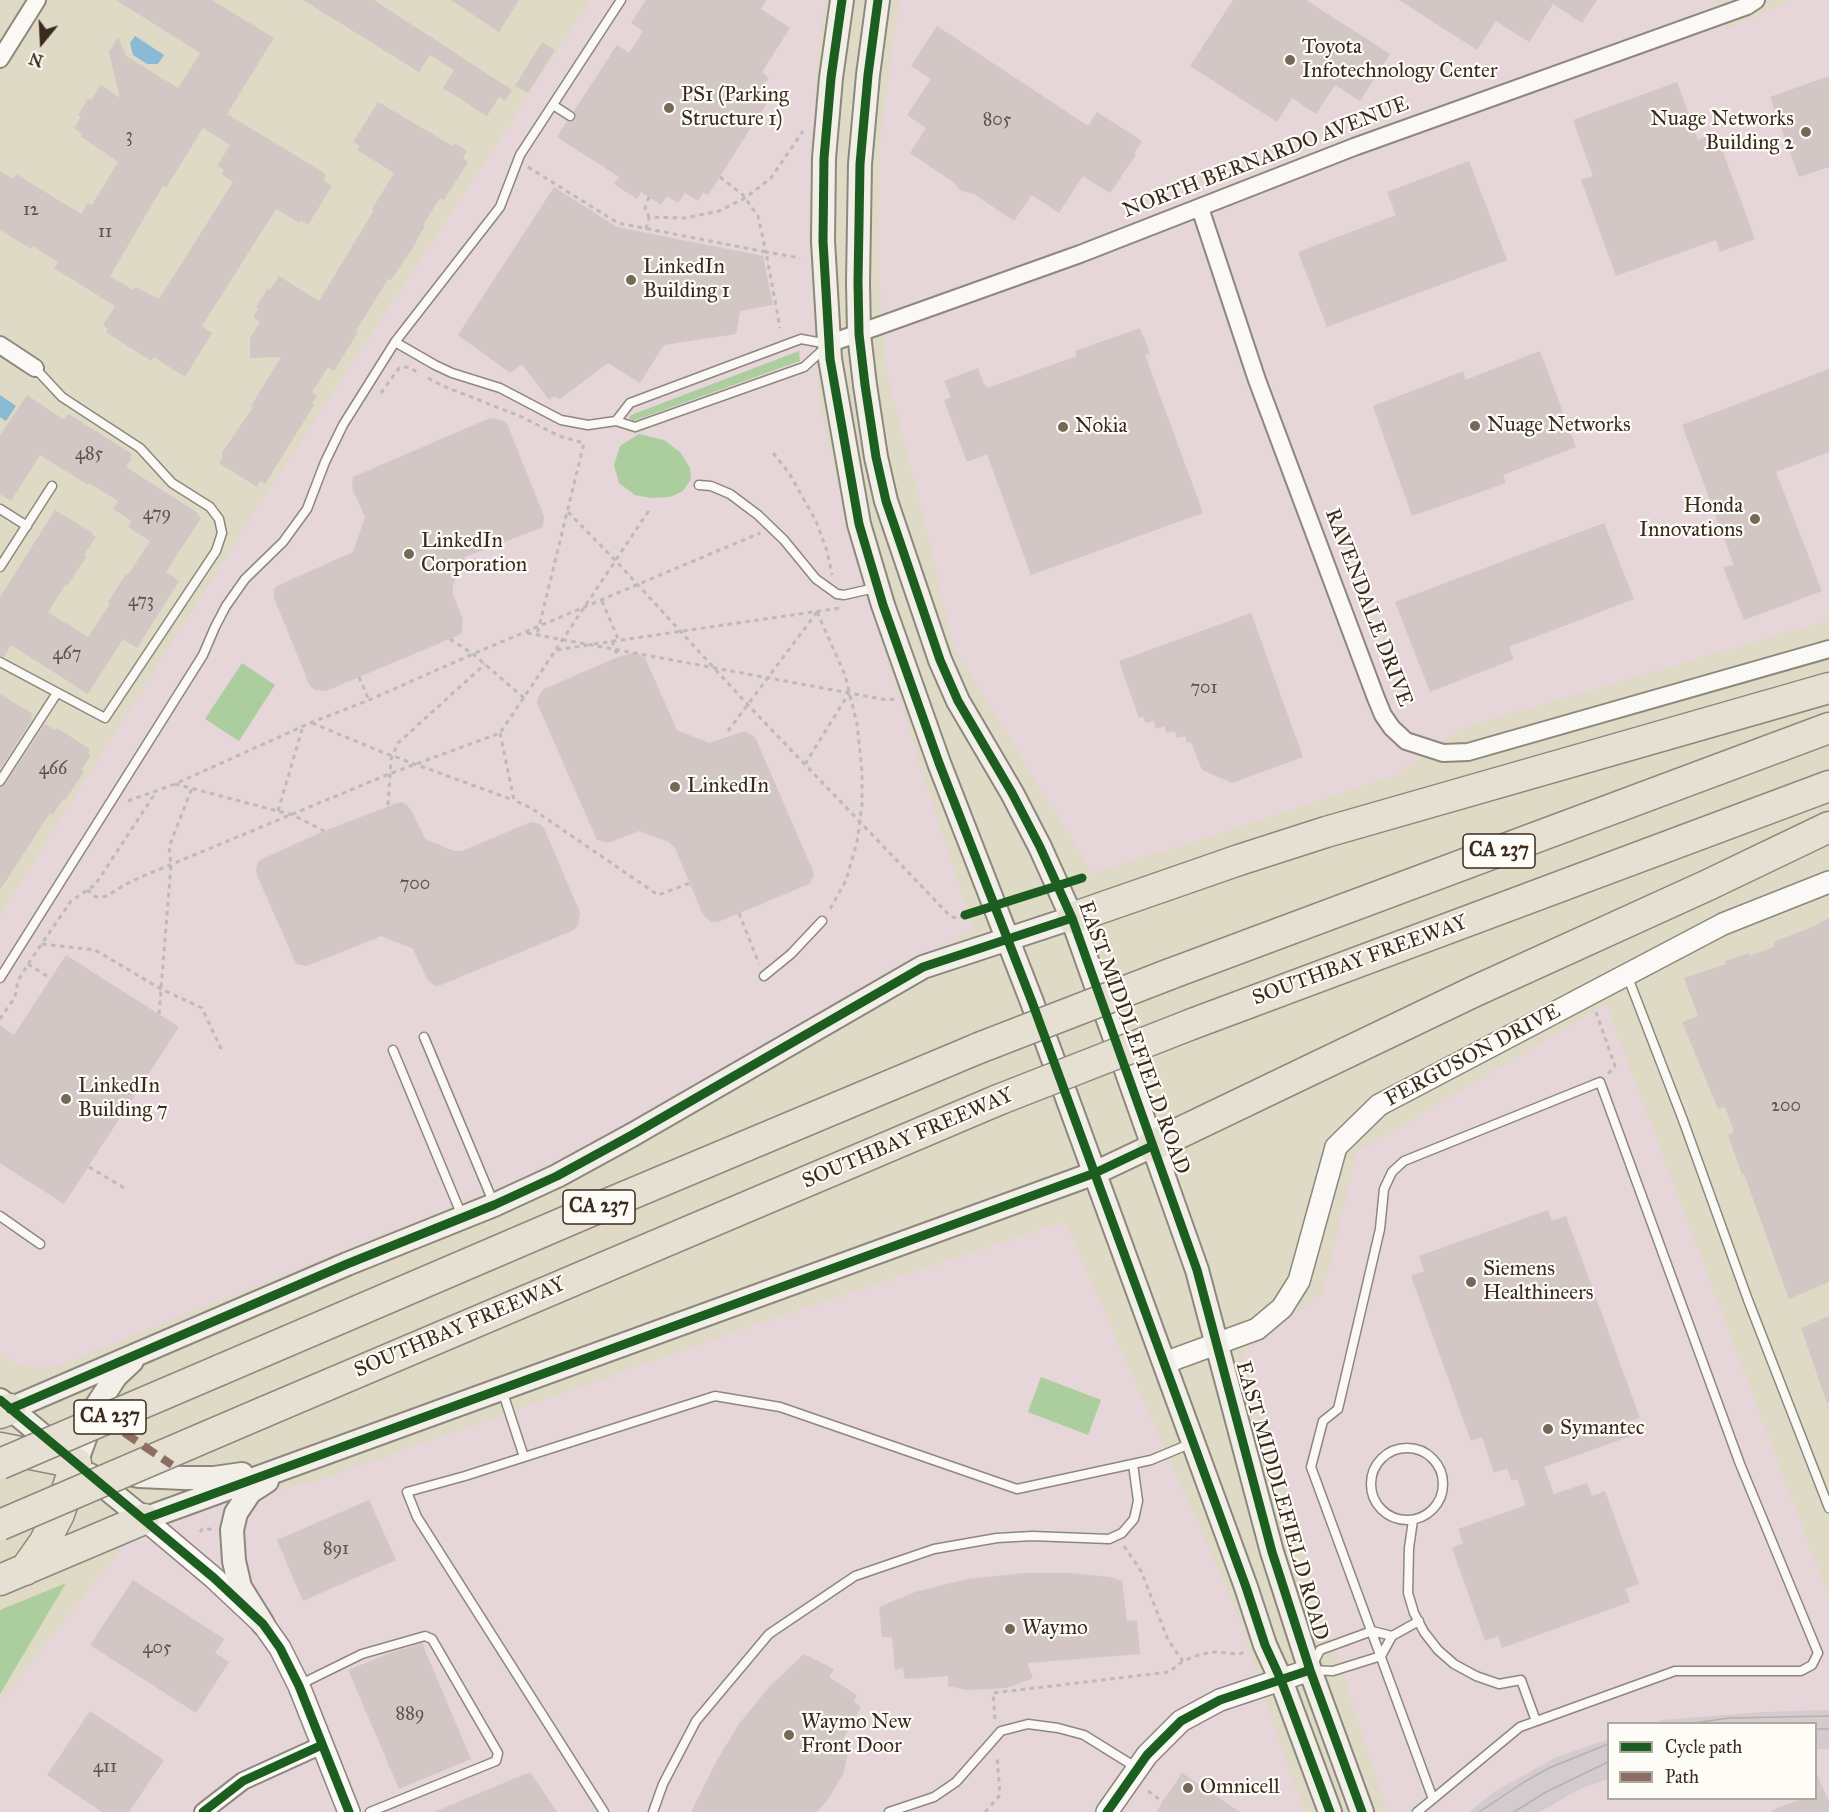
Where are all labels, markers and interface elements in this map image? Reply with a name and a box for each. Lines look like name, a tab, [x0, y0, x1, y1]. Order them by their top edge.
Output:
north arrow	[12, 12, 72, 72]
place label: Toyota Infotechnology Center	[1302, 35, 1498, 85]
text: N	[27, 48, 46, 71]
marker: Toyota Infotechnology Center	[1283, 53, 1297, 67]
place label: PS1 (Parking Structure 1)	[681, 83, 789, 133]
street label: NORTH BERNARDO AVENUE	[1120, 92, 1412, 224]
marker: PS1 (Parking Structure 1)	[662, 101, 676, 115]
place label: Nuage Networks Building 2	[1650, 107, 1794, 157]
house number: 805	[983, 110, 1011, 132]
marker: Nuage Networks Building 2	[1799, 125, 1813, 139]
house number: 3	[125, 126, 133, 148]
house number: 12	[23, 200, 39, 222]
house number: 11	[98, 222, 112, 244]
place label: LinkedIn Building 1	[643, 255, 730, 305]
marker: LinkedIn Building 1	[624, 273, 638, 287]
place label: Nuage Networks	[1487, 413, 1631, 439]
place label: Nokia	[1075, 414, 1127, 440]
marker: Nuage Networks	[1468, 419, 1482, 433]
marker: Nokia	[1056, 420, 1070, 434]
house number: 485	[75, 444, 103, 466]
place label: Honda Innovations	[1639, 494, 1743, 544]
house number: 479	[143, 504, 171, 526]
street label: RAVENDALE DRIVE	[1319, 505, 1417, 711]
marker: Honda Innovations	[1748, 512, 1762, 526]
place label: LinkedIn Corporation	[421, 529, 527, 579]
marker: LinkedIn Corporation	[402, 547, 416, 561]
house number: 473	[128, 591, 154, 613]
house number: 467	[53, 644, 81, 666]
house number: 701	[1190, 678, 1218, 700]
house number: 466	[39, 759, 67, 781]
place label: LinkedIn	[687, 774, 769, 800]
marker: LinkedIn	[668, 780, 682, 794]
road number: CA 237	[1463, 834, 1535, 868]
house number: 700	[400, 874, 430, 896]
street label: EAST MIDDLEFIELD ROAD	[1072, 898, 1194, 1178]
street label: SOUTHBAY FREEWAY	[1249, 910, 1471, 1012]
street label: FERGUSON DRIVE	[1381, 999, 1565, 1113]
place label: LinkedIn Building 7	[78, 1074, 168, 1124]
street label: SOUTHBAY FREEWAY	[799, 1083, 1017, 1195]
marker: LinkedIn Building 7	[59, 1092, 73, 1106]
house number: 200	[1771, 1096, 1801, 1118]
road number: CA 237	[563, 1190, 635, 1224]
place label: Siemens Healthineers	[1483, 1257, 1593, 1307]
street label: SOUTHBAY FREEWAY	[351, 1272, 569, 1384]
marker: Siemens Healthineers	[1464, 1275, 1478, 1289]
street label: EAST MIDDLEFIELD ROAD	[1229, 1359, 1333, 1643]
road number: CA 237	[74, 1400, 146, 1434]
place label: Symantec	[1560, 1416, 1645, 1442]
marker: Symantec	[1541, 1422, 1555, 1436]
house number: 891	[323, 1539, 349, 1561]
place label: Waymo	[1022, 1616, 1088, 1642]
marker: Waymo	[1003, 1622, 1017, 1636]
house number: 405	[143, 1638, 171, 1660]
house number: 889	[396, 1704, 424, 1726]
place label: Waymo New Front Door	[801, 1710, 911, 1760]
legend	[1607, 1722, 1817, 1800]
marker: Waymo New Front Door	[782, 1728, 796, 1742]
text: Cycle path	[1665, 1736, 1742, 1758]
house number: 411	[93, 1757, 117, 1779]
text: Path	[1665, 1766, 1699, 1788]
place label: Omnicell	[1200, 1775, 1280, 1801]
marker: Omnicell	[1181, 1781, 1195, 1795]

